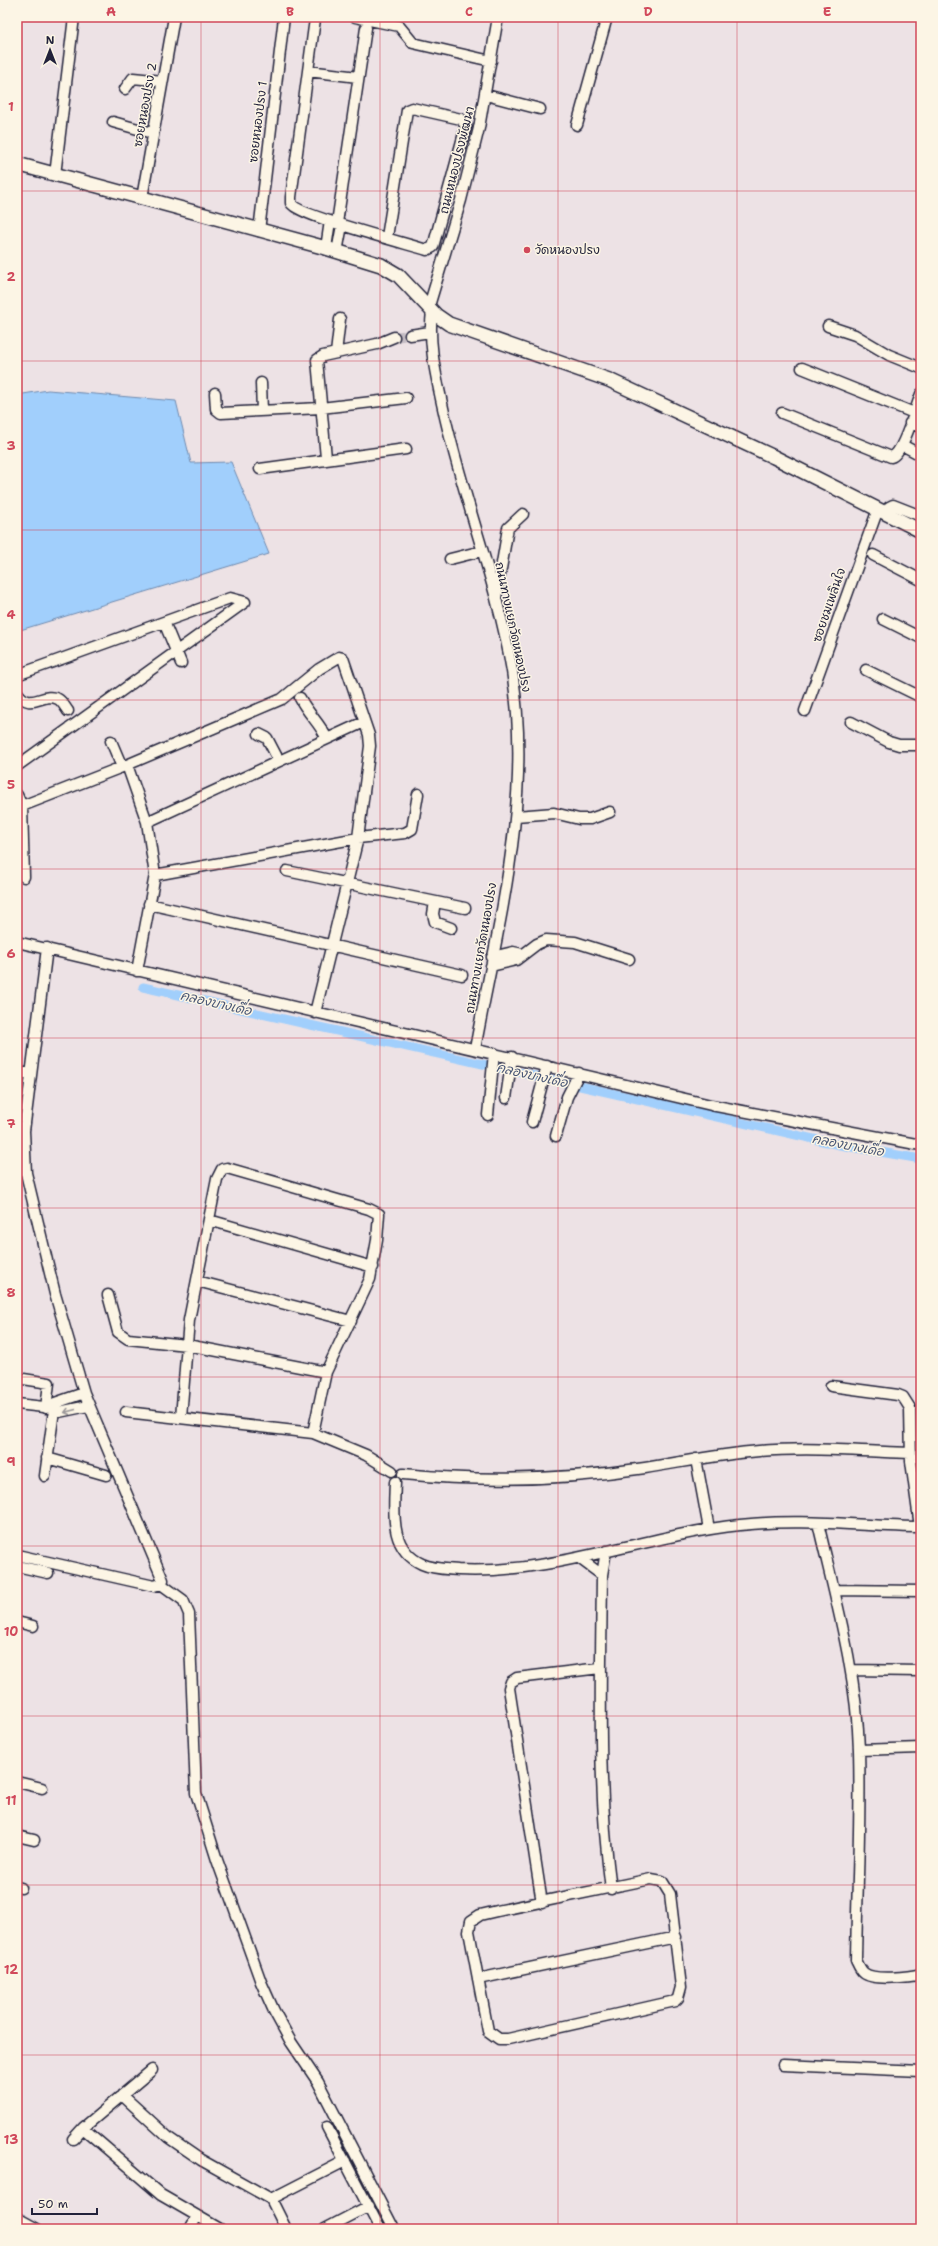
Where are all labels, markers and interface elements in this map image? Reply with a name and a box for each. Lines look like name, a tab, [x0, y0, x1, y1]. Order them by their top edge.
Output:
text: A	[106, 3, 116, 20]
text: B	[286, 3, 294, 20]
text: C	[465, 3, 473, 20]
text: D	[643, 3, 653, 20]
text: E	[823, 3, 832, 20]
north arrow	[30, 30, 70, 70]
text: N	[46, 33, 55, 48]
street label: ซอยหนองปรง 2	[130, 61, 160, 149]
street label: ซอยหนองปรง 1	[245, 80, 271, 164]
text: 1	[8, 98, 14, 115]
street label: ถนนหนองปรงพัฒนา	[436, 105, 478, 215]
place label: วัดหนองปรง	[535, 242, 600, 258]
marker: วัดหนองปรง	[522, 245, 532, 255]
text: 2	[6, 268, 16, 285]
text: 3	[6, 437, 16, 454]
street label: ถนนทางแยกวัดหนองปรง	[491, 560, 535, 694]
street label: ซอยชมเพลินใจ	[809, 566, 849, 644]
text: 4	[6, 606, 16, 623]
text: 5	[7, 776, 15, 793]
street label: ถนนทางแยกวัดหนองปรง	[462, 881, 500, 1015]
text: 6	[6, 945, 16, 962]
water label: คลองบางเดื่อ	[179, 983, 255, 1020]
water label: คลองบางเดื่อ	[495, 1055, 571, 1092]
text: 7	[6, 1115, 16, 1132]
water label: คลองบางเดื่อ	[811, 1126, 887, 1161]
text: 8	[6, 1284, 16, 1301]
one-way arrow	[64, 1407, 77, 1415]
text: 9	[6, 1453, 16, 1470]
text: 10	[4, 1623, 18, 1640]
text: 11	[5, 1792, 17, 1809]
text: 12	[4, 1961, 18, 1978]
text: 13	[4, 2131, 18, 2148]
scale bar	[32, 2190, 97, 2216]
text: 50 m	[38, 2196, 68, 2212]

